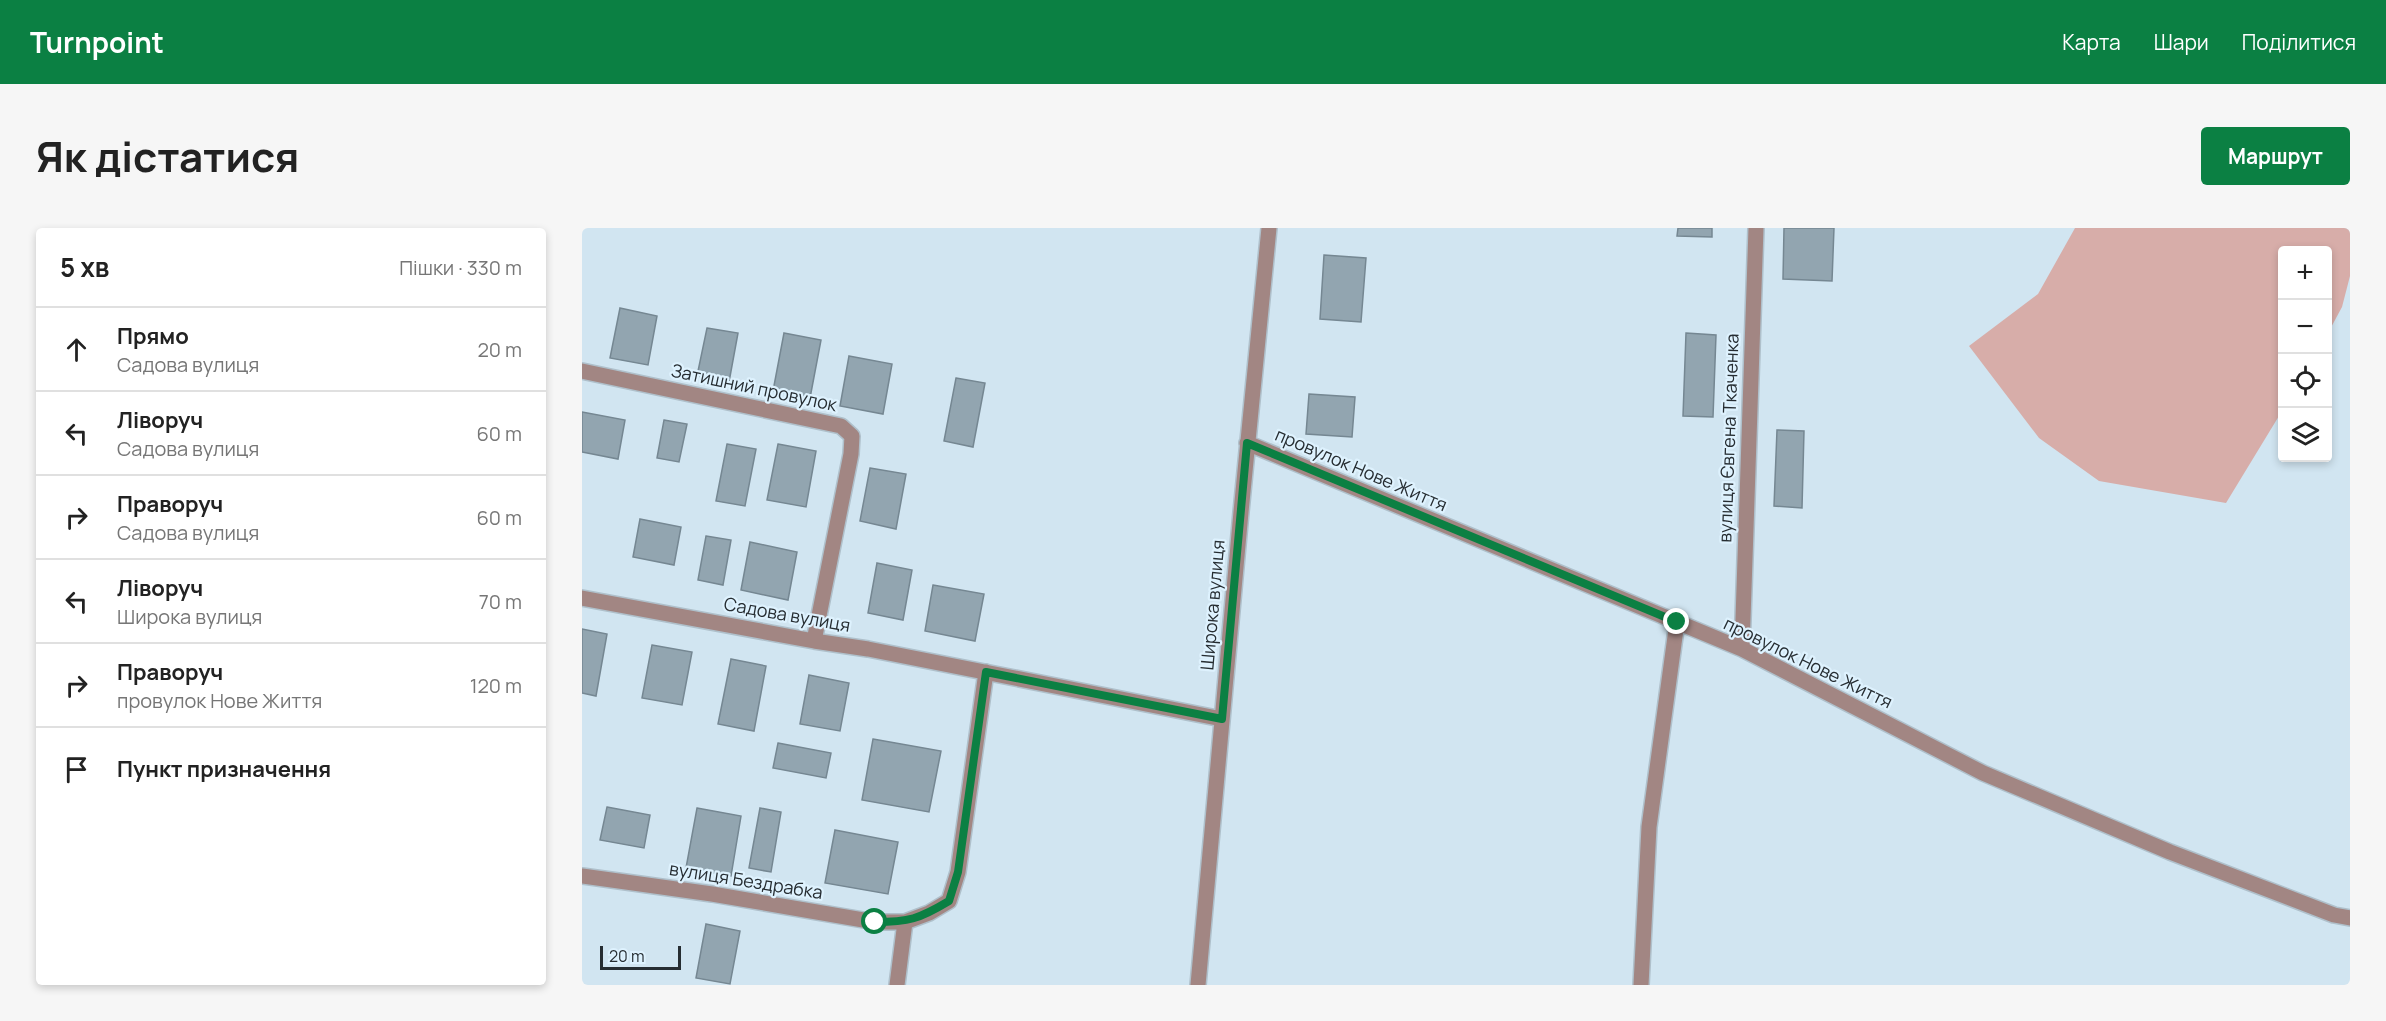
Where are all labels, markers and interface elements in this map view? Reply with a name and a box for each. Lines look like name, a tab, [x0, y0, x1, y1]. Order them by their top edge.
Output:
text: Turnpoint	[30, 23, 164, 61]
text: Карта	[2062, 28, 2121, 56]
text: Шари	[2154, 28, 2209, 56]
text: Поділитися	[2242, 28, 2356, 56]
text: Як дістатися	[36, 127, 299, 185]
button: Маршрут	[2201, 127, 2350, 185]
map controls	[2278, 246, 2332, 462]
button: +	[2278, 246, 2332, 300]
text: 5 хв	[60, 249, 109, 285]
text: Пішки · 330 m	[399, 254, 522, 281]
button: −	[2278, 300, 2332, 354]
text: Прямо	[117, 321, 189, 351]
icon: ahead	[60, 333, 93, 366]
street label: вулиця Євгена Ткаченка	[1712, 333, 1744, 543]
text: 20 m	[477, 336, 522, 363]
text: Садова вулиця	[117, 351, 259, 378]
button: locate	[2278, 354, 2332, 408]
street label: Затишний провулок	[669, 358, 840, 417]
text: Ліворуч	[117, 405, 203, 435]
button: layers	[2278, 408, 2332, 462]
icon: left	[60, 417, 93, 450]
text: 60 m	[476, 420, 522, 447]
street label: провулок Нове Життя	[1272, 422, 1451, 516]
text: Садова вулиця	[117, 435, 259, 462]
text: Праворуч	[117, 489, 223, 519]
icon: right	[60, 501, 93, 534]
text: 60 m	[476, 504, 522, 531]
text: Садова вулиця	[117, 519, 259, 546]
street label: Широка вулиця	[1194, 539, 1230, 671]
text: Ліворуч	[117, 573, 203, 603]
icon: left	[60, 585, 93, 618]
text: 70 m	[479, 588, 522, 615]
street label: Садова вулиця	[722, 591, 852, 637]
text: Широка вулиця	[117, 603, 262, 630]
route end	[1663, 608, 1689, 634]
street label: провулок Нове Життя	[1720, 611, 1897, 713]
text: Праворуч	[117, 657, 223, 687]
icon: right	[60, 669, 93, 702]
text: 120 m	[470, 672, 522, 699]
text: провулок Нове Життя	[117, 687, 322, 714]
icon: arrive	[60, 753, 93, 786]
text: Пункт призначення	[117, 754, 331, 784]
street label: вулиця Бездрабка	[668, 856, 825, 904]
route start	[861, 908, 887, 934]
scale bar	[600, 943, 681, 970]
text: 20 m	[609, 945, 645, 967]

